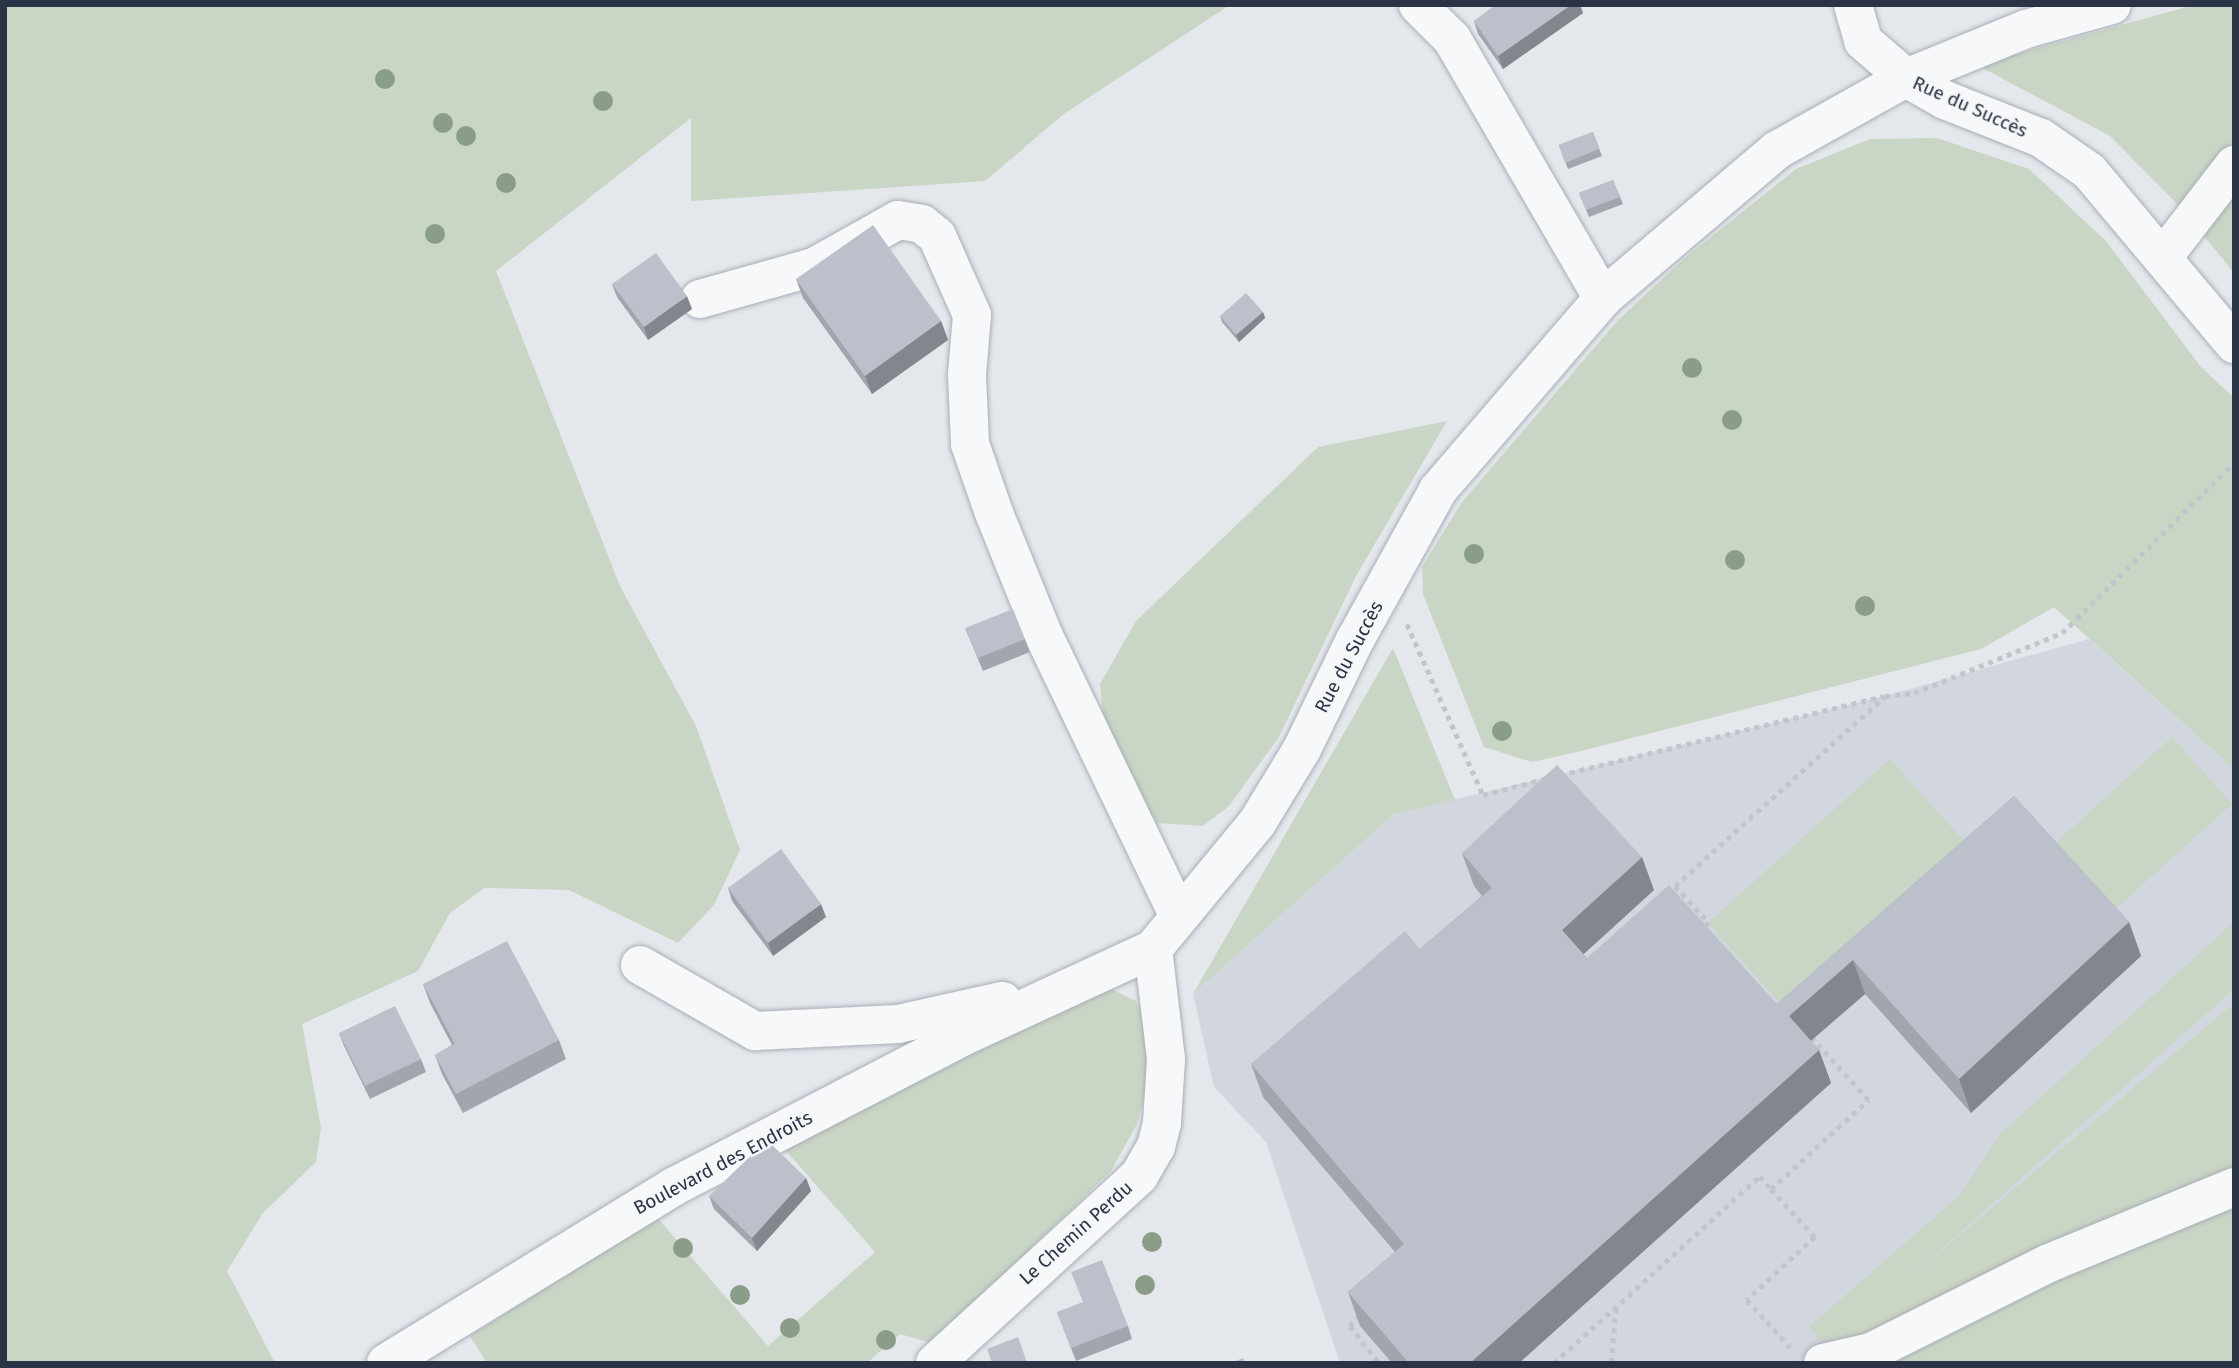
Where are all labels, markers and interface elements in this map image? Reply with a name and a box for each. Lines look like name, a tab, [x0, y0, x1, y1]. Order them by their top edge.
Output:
street label: Rue du Succès	[1909, 71, 2031, 143]
street label: Rue du Succès	[1310, 597, 1388, 717]
street label: Boulevard des Endroits	[630, 1106, 816, 1220]
street label: Le Chemin Perdu	[1015, 1176, 1137, 1290]

